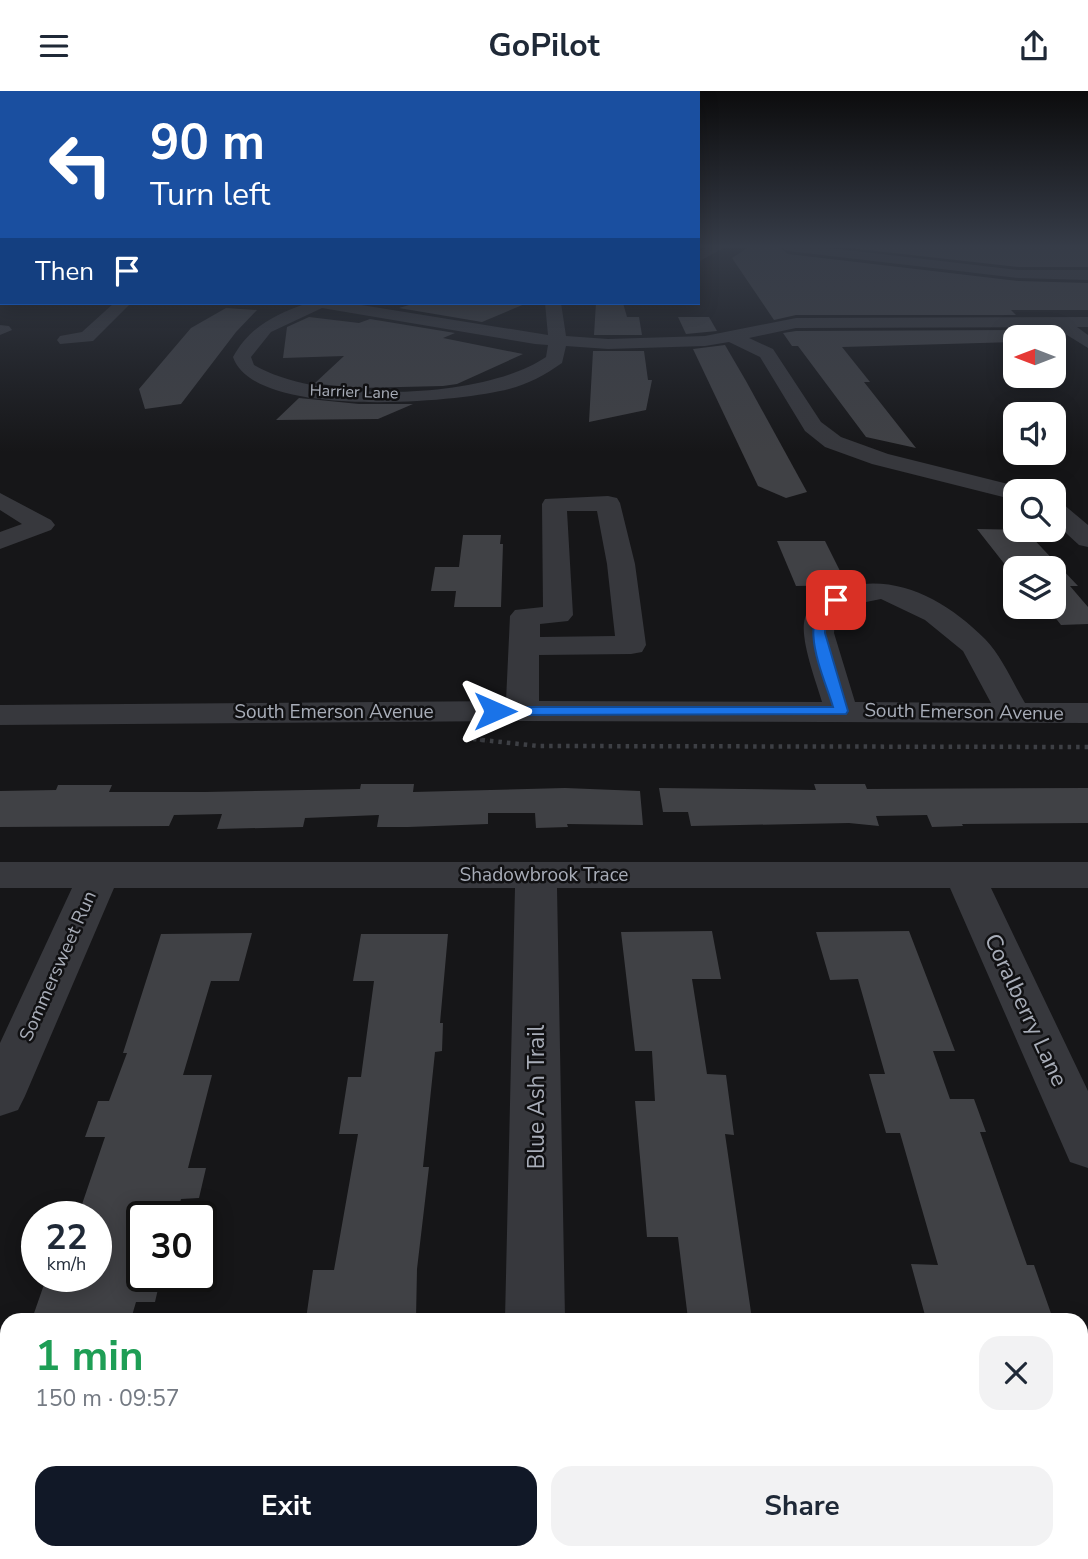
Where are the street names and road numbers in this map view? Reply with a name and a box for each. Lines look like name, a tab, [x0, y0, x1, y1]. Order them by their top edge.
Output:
street label: Harrier Lane	[309, 379, 399, 405]
street label: South Emerson Avenue	[864, 697, 1064, 727]
street label: South Emerson Avenue	[234, 699, 434, 725]
street label: Shadowbrook Trace	[460, 862, 628, 888]
street label: Sommersweet Run	[13, 887, 103, 1045]
street label: Coralberry Lane	[977, 929, 1075, 1091]
street label: Blue Ash Trail	[521, 1025, 552, 1169]

